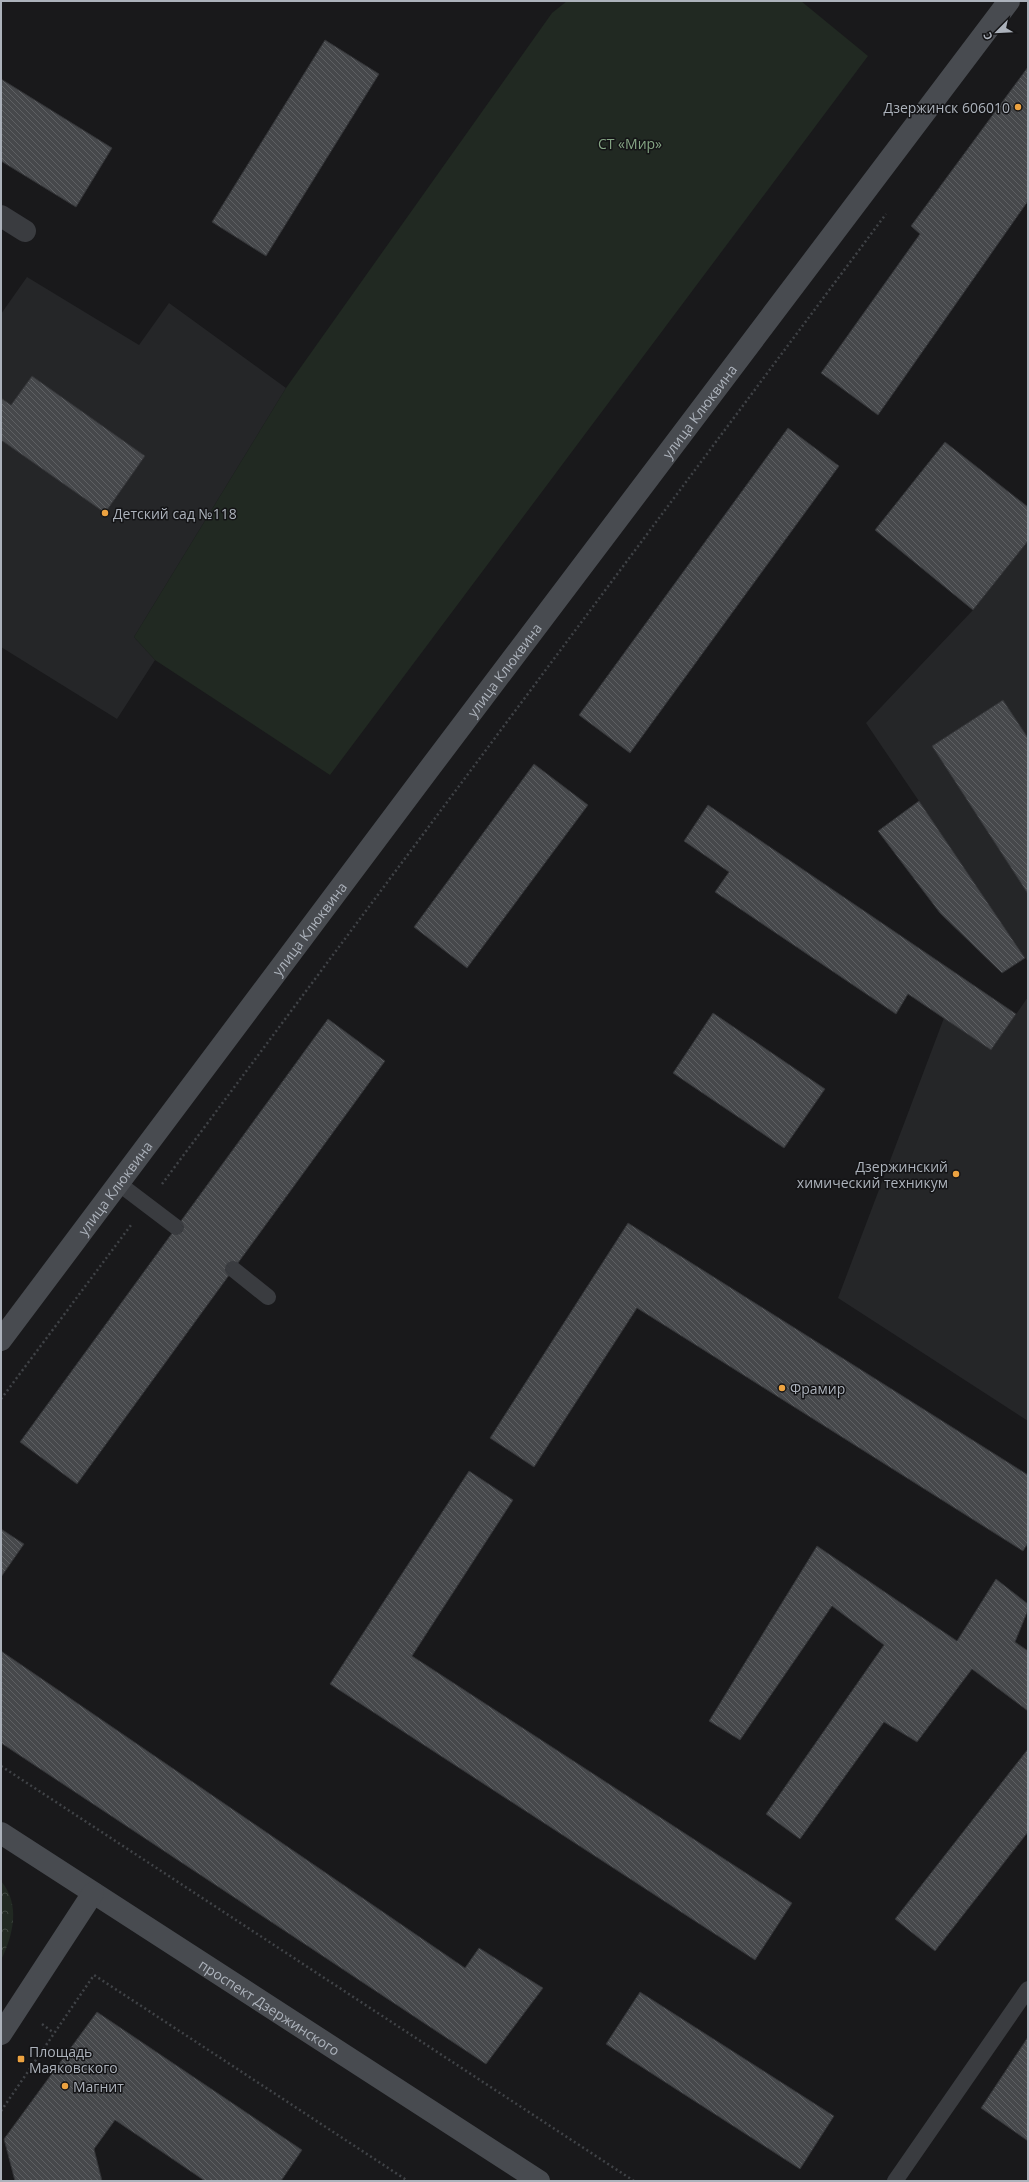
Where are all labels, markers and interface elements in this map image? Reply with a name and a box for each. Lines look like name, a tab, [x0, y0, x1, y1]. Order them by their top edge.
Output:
north arrow	[977, 12, 1017, 52]
text: С	[979, 30, 996, 43]
place label: Дзержинск 606010	[884, 98, 1010, 117]
marker: Дзержинск 606010	[1013, 102, 1023, 112]
park label: СТ «Мир»	[598, 134, 662, 153]
street label: улица Клюквина	[657, 360, 741, 462]
place label: Детский сад №118	[113, 504, 237, 523]
marker: Детский сад №118	[100, 508, 110, 518]
street label: улица Клюквина	[462, 619, 546, 721]
street label: улица Клюквина	[267, 878, 351, 979]
street label: улица Клюквина	[73, 1137, 156, 1239]
place label: Дзержинский химический техникум	[797, 1157, 948, 1192]
marker: Дзержинский химический техникум	[951, 1169, 961, 1179]
place label: Фрамир	[790, 1379, 845, 1398]
marker: Фрамир	[777, 1383, 787, 1393]
street label: проспект Дзержинского	[196, 1954, 344, 2059]
place label: Площадь Маяковского	[29, 2042, 118, 2077]
marker: Площадь Маяковского	[16, 2054, 26, 2064]
place label: Магнит	[73, 2077, 124, 2096]
marker: Магнит	[60, 2081, 70, 2091]

